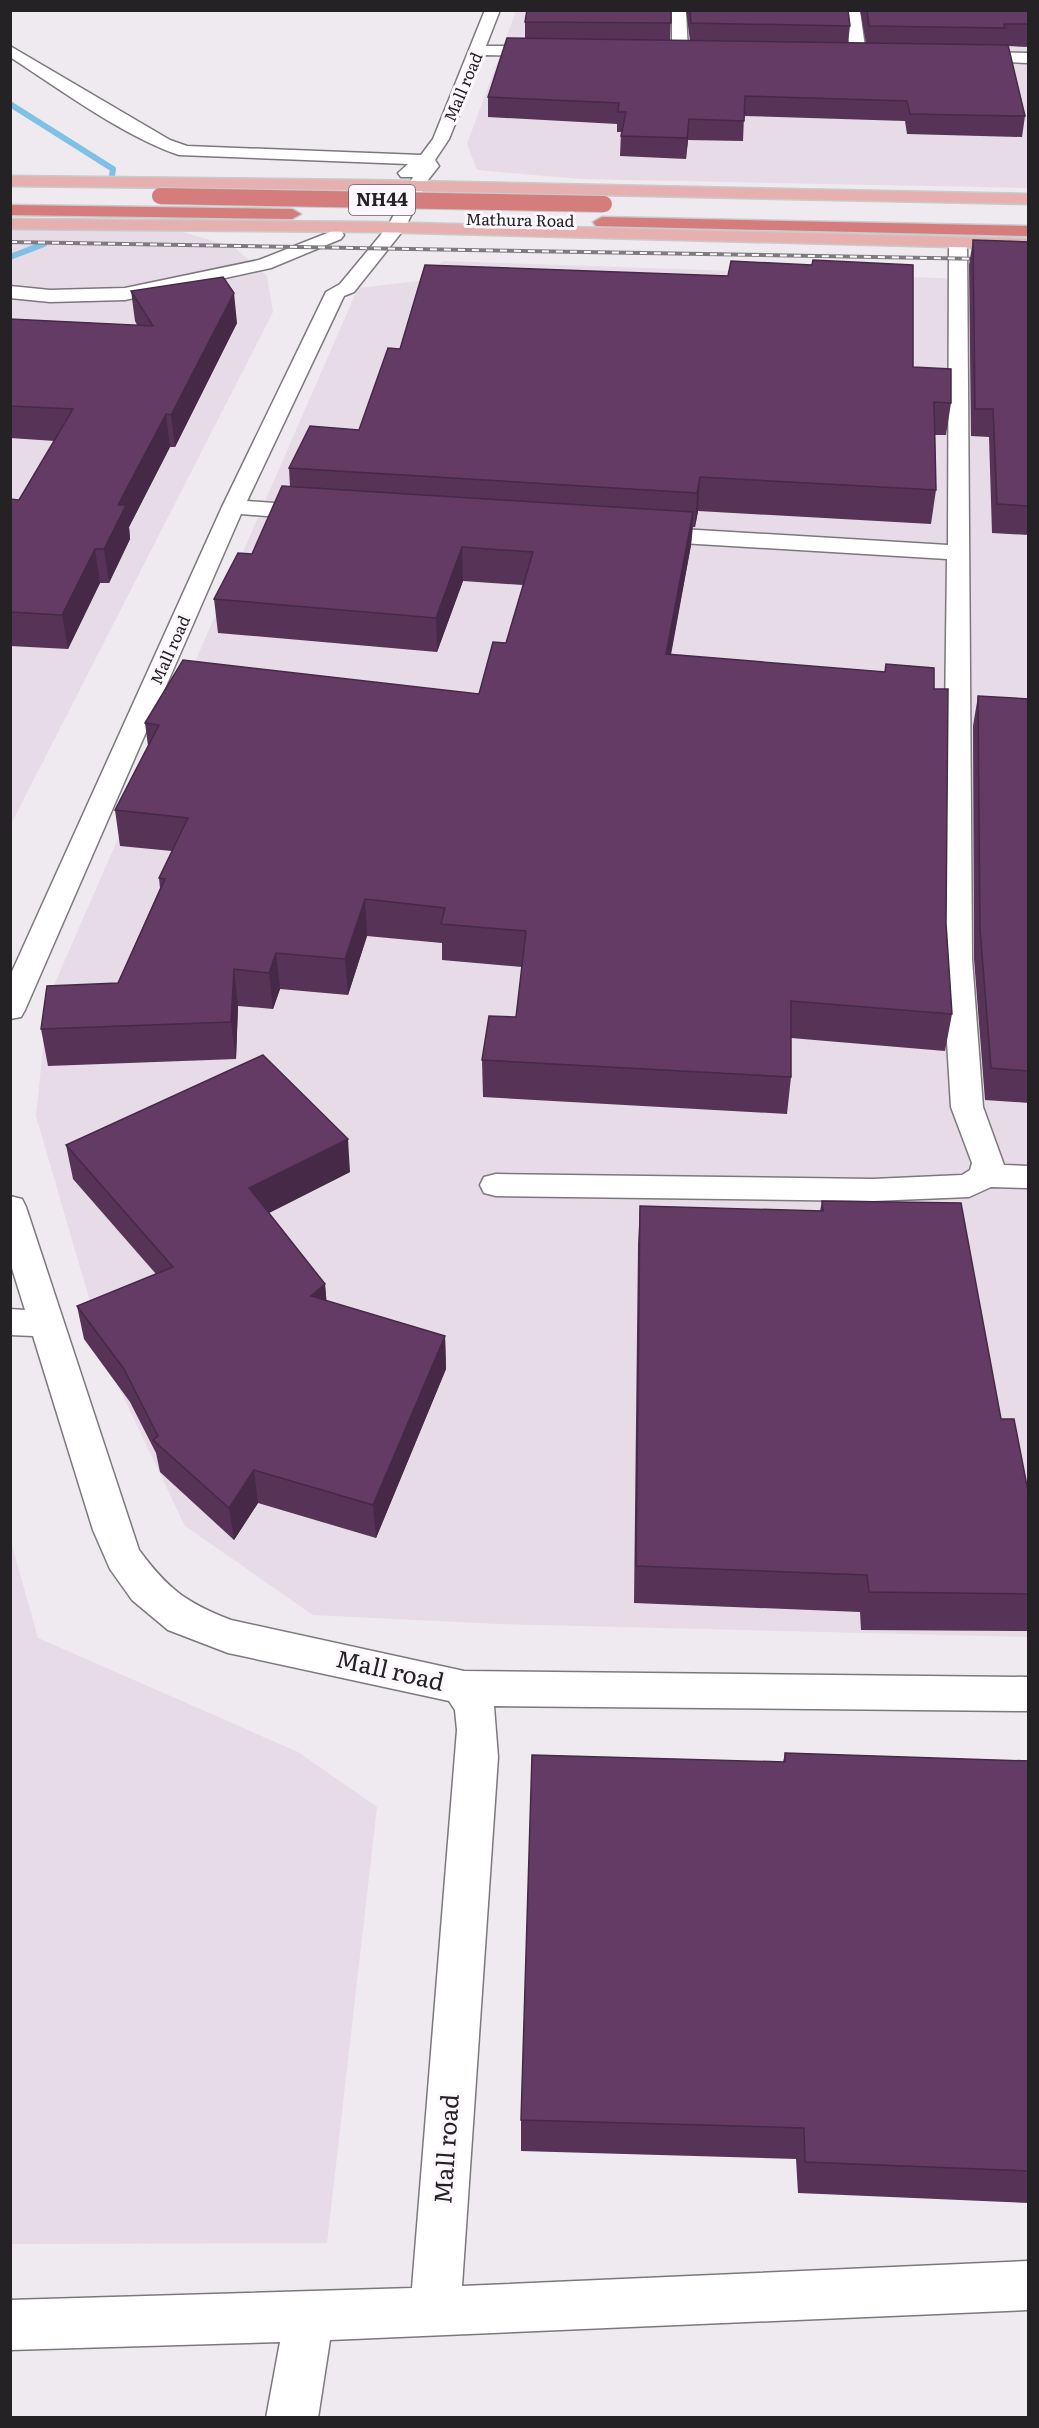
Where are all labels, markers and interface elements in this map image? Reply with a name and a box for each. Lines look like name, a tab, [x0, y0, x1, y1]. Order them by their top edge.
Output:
street label: Mall road	[437, 48, 488, 125]
road number: NH44	[349, 185, 415, 215]
street label: Mathura Road	[465, 206, 575, 232]
street label: Mall road	[143, 611, 195, 688]
street label: Mall road	[333, 1639, 448, 1698]
street label: Mall road	[423, 2092, 466, 2205]

